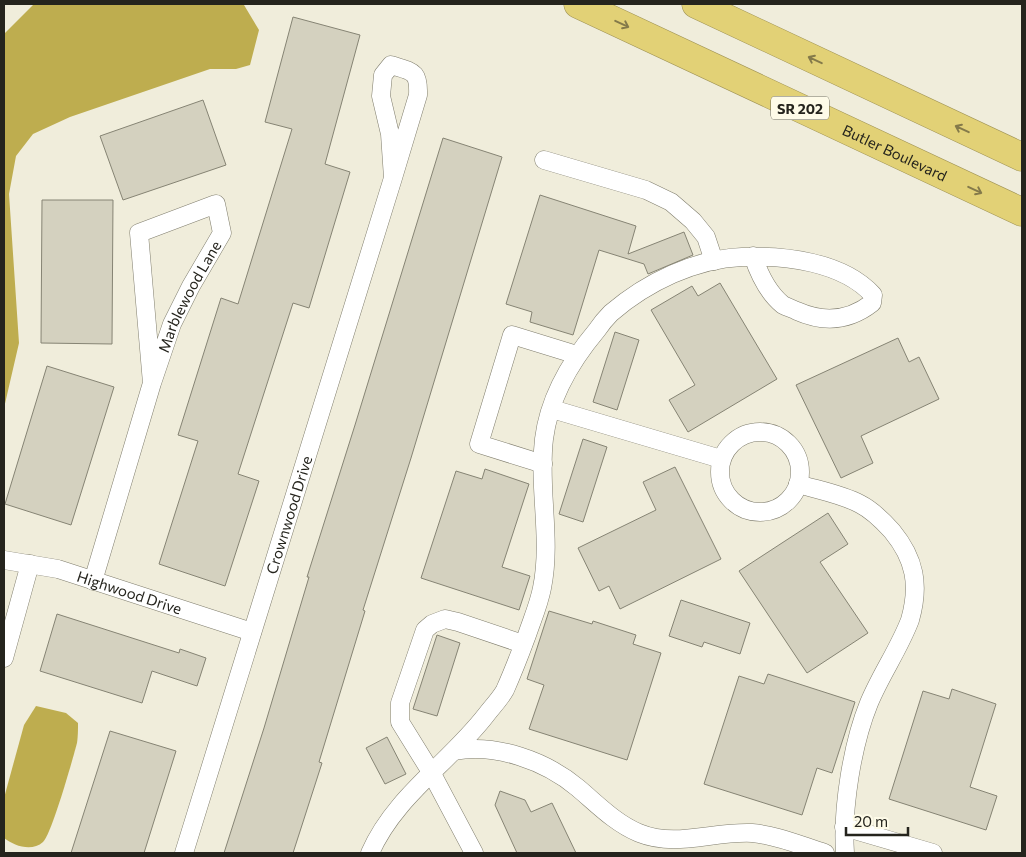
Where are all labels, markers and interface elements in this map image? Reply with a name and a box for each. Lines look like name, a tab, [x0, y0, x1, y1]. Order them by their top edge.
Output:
one-way arrow	[614, 20, 629, 30]
one-way arrow	[808, 54, 823, 64]
road number: SR 202	[771, 96, 829, 120]
street label: Butler Boulevard	[840, 120, 950, 185]
one-way arrow	[955, 123, 970, 133]
one-way arrow	[967, 186, 982, 195]
street label: Marblewood Lane	[154, 237, 225, 355]
street label: Crownwood Drive	[262, 454, 315, 576]
street label: Highwood Drive	[75, 567, 184, 618]
scale bar	[846, 804, 908, 836]
text: 20 m	[854, 812, 888, 830]

